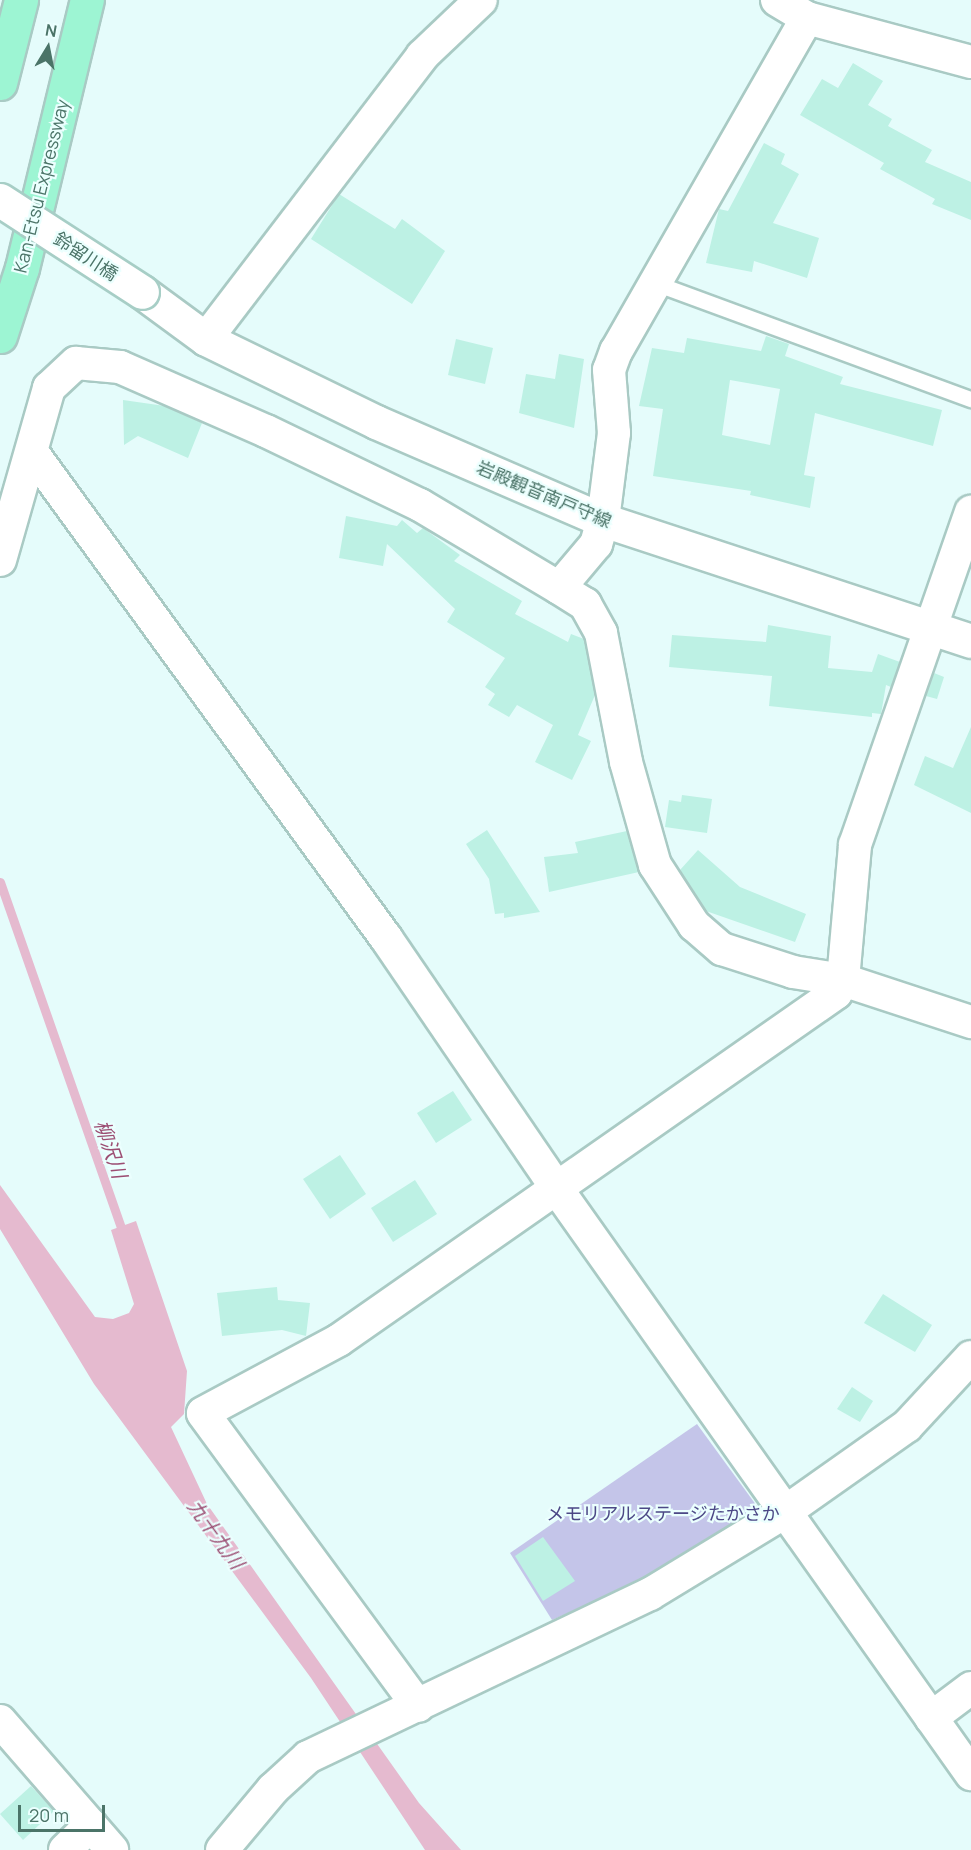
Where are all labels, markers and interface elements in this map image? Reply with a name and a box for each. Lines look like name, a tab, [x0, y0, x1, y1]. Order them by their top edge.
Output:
north arrow	[18, 18, 78, 78]
text: N	[44, 18, 59, 42]
street label: Kan-Etsu Expressway	[9, 97, 73, 275]
street label: 鈴留川橋	[50, 227, 122, 285]
street label: 岩殿観音南戸守線	[474, 456, 614, 532]
water label: 柳沢川	[90, 1117, 132, 1181]
water label: 九十九川	[183, 1495, 249, 1573]
park label: メモリアルステージたかさか	[546, 1502, 780, 1524]
scale bar	[21, 1793, 108, 1831]
text: 20 m	[29, 1803, 69, 1827]

